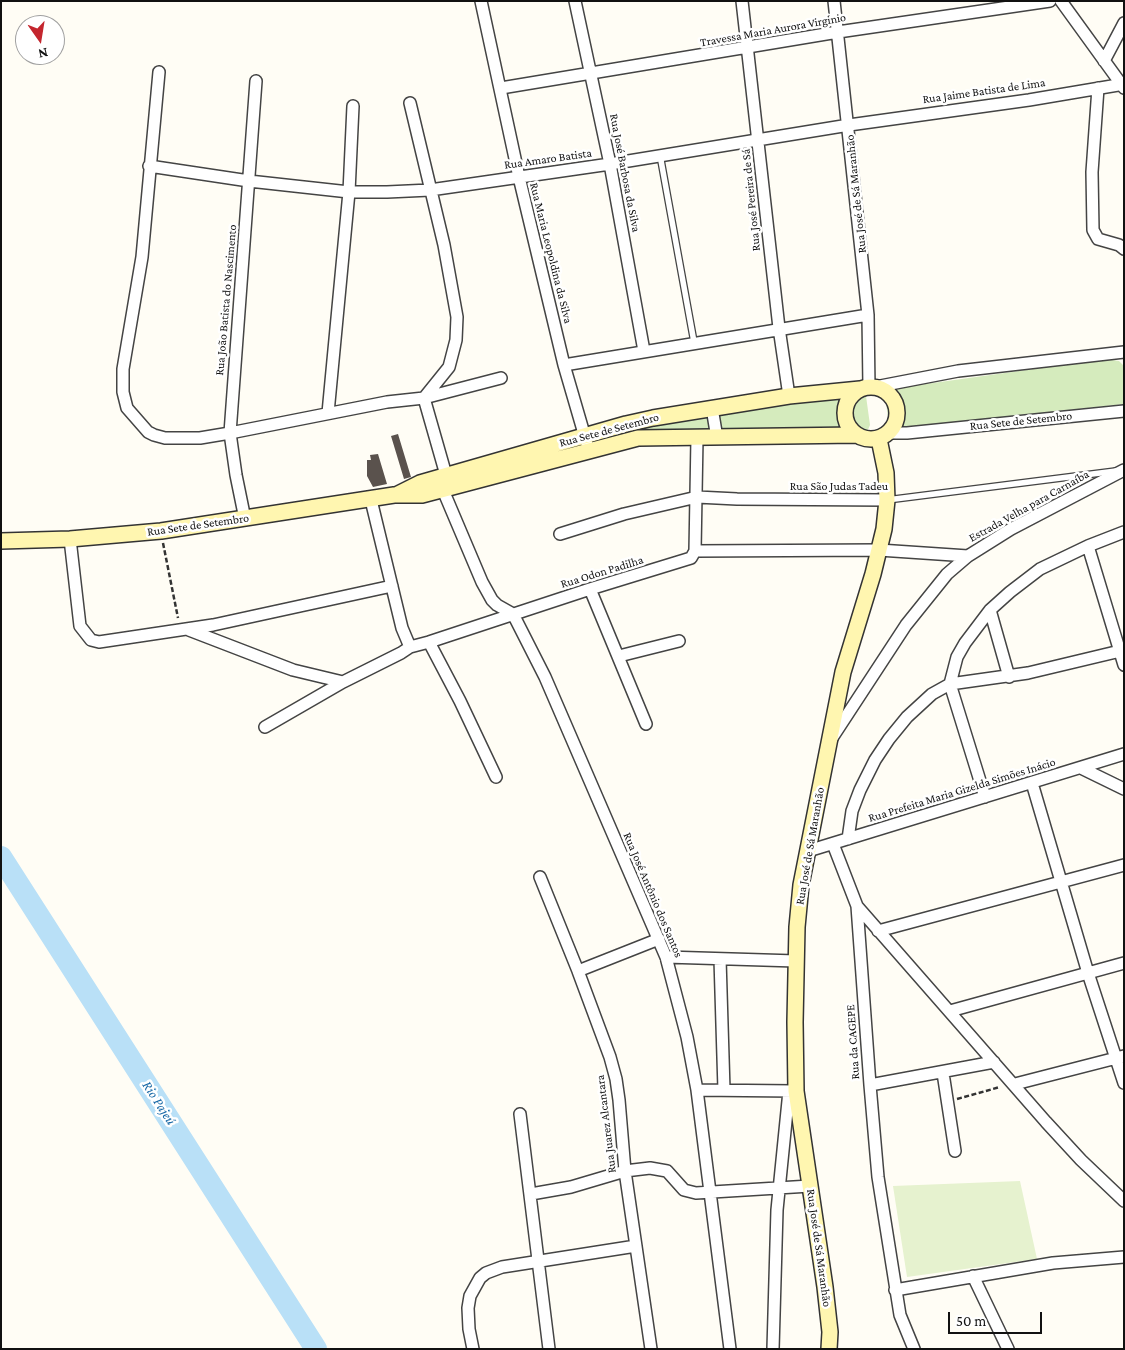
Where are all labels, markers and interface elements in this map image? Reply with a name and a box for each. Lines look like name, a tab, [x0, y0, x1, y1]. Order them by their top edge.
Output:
street label: Travessa Maria Aurora Virginio	[699, 10, 847, 50]
north arrow	[15, 15, 65, 65]
text: N	[37, 45, 50, 63]
street label: Rua Jaime Batista de Lima	[922, 75, 1046, 107]
street label: Rua José Barbosa da Silva	[606, 113, 644, 233]
street label: Rua José de Sá Maranhão	[843, 134, 869, 254]
street label: Rua Amaro Batista	[503, 146, 593, 172]
street label: Rua José Pereira de Sá	[738, 148, 764, 252]
street label: Rua Maria Leopoldina da Silva	[527, 181, 575, 325]
street label: Rua João Batista do Nascimento	[212, 224, 240, 376]
street label: Rua Sete de Setembro	[969, 408, 1073, 434]
street label: Rua Sete de Setembro	[558, 410, 660, 450]
street label: Estrada Velha para Carnaíba	[966, 467, 1092, 545]
street label: Rua São Judas Tadeu	[790, 479, 888, 493]
street label: Rua Sete de Setembro	[146, 511, 250, 539]
street label: Rua Odon Padilha	[559, 553, 645, 591]
street label: Rua Prefeita Maria Gizelda Simões Inácio	[867, 755, 1057, 825]
street label: Rua José de Sá Maranhão	[793, 786, 827, 906]
street label: Rua José Antônio dos Santos	[620, 830, 686, 960]
street label: Rua da CAGEPE	[843, 1004, 863, 1080]
street label: Rua Juarez Alcantara	[593, 1074, 619, 1174]
water label: Rio Pajeú	[139, 1078, 179, 1128]
street label: Rua José de Sá Maranhão	[804, 1188, 834, 1308]
scale bar	[950, 1302, 1044, 1334]
text: 50 m	[956, 1313, 986, 1329]

